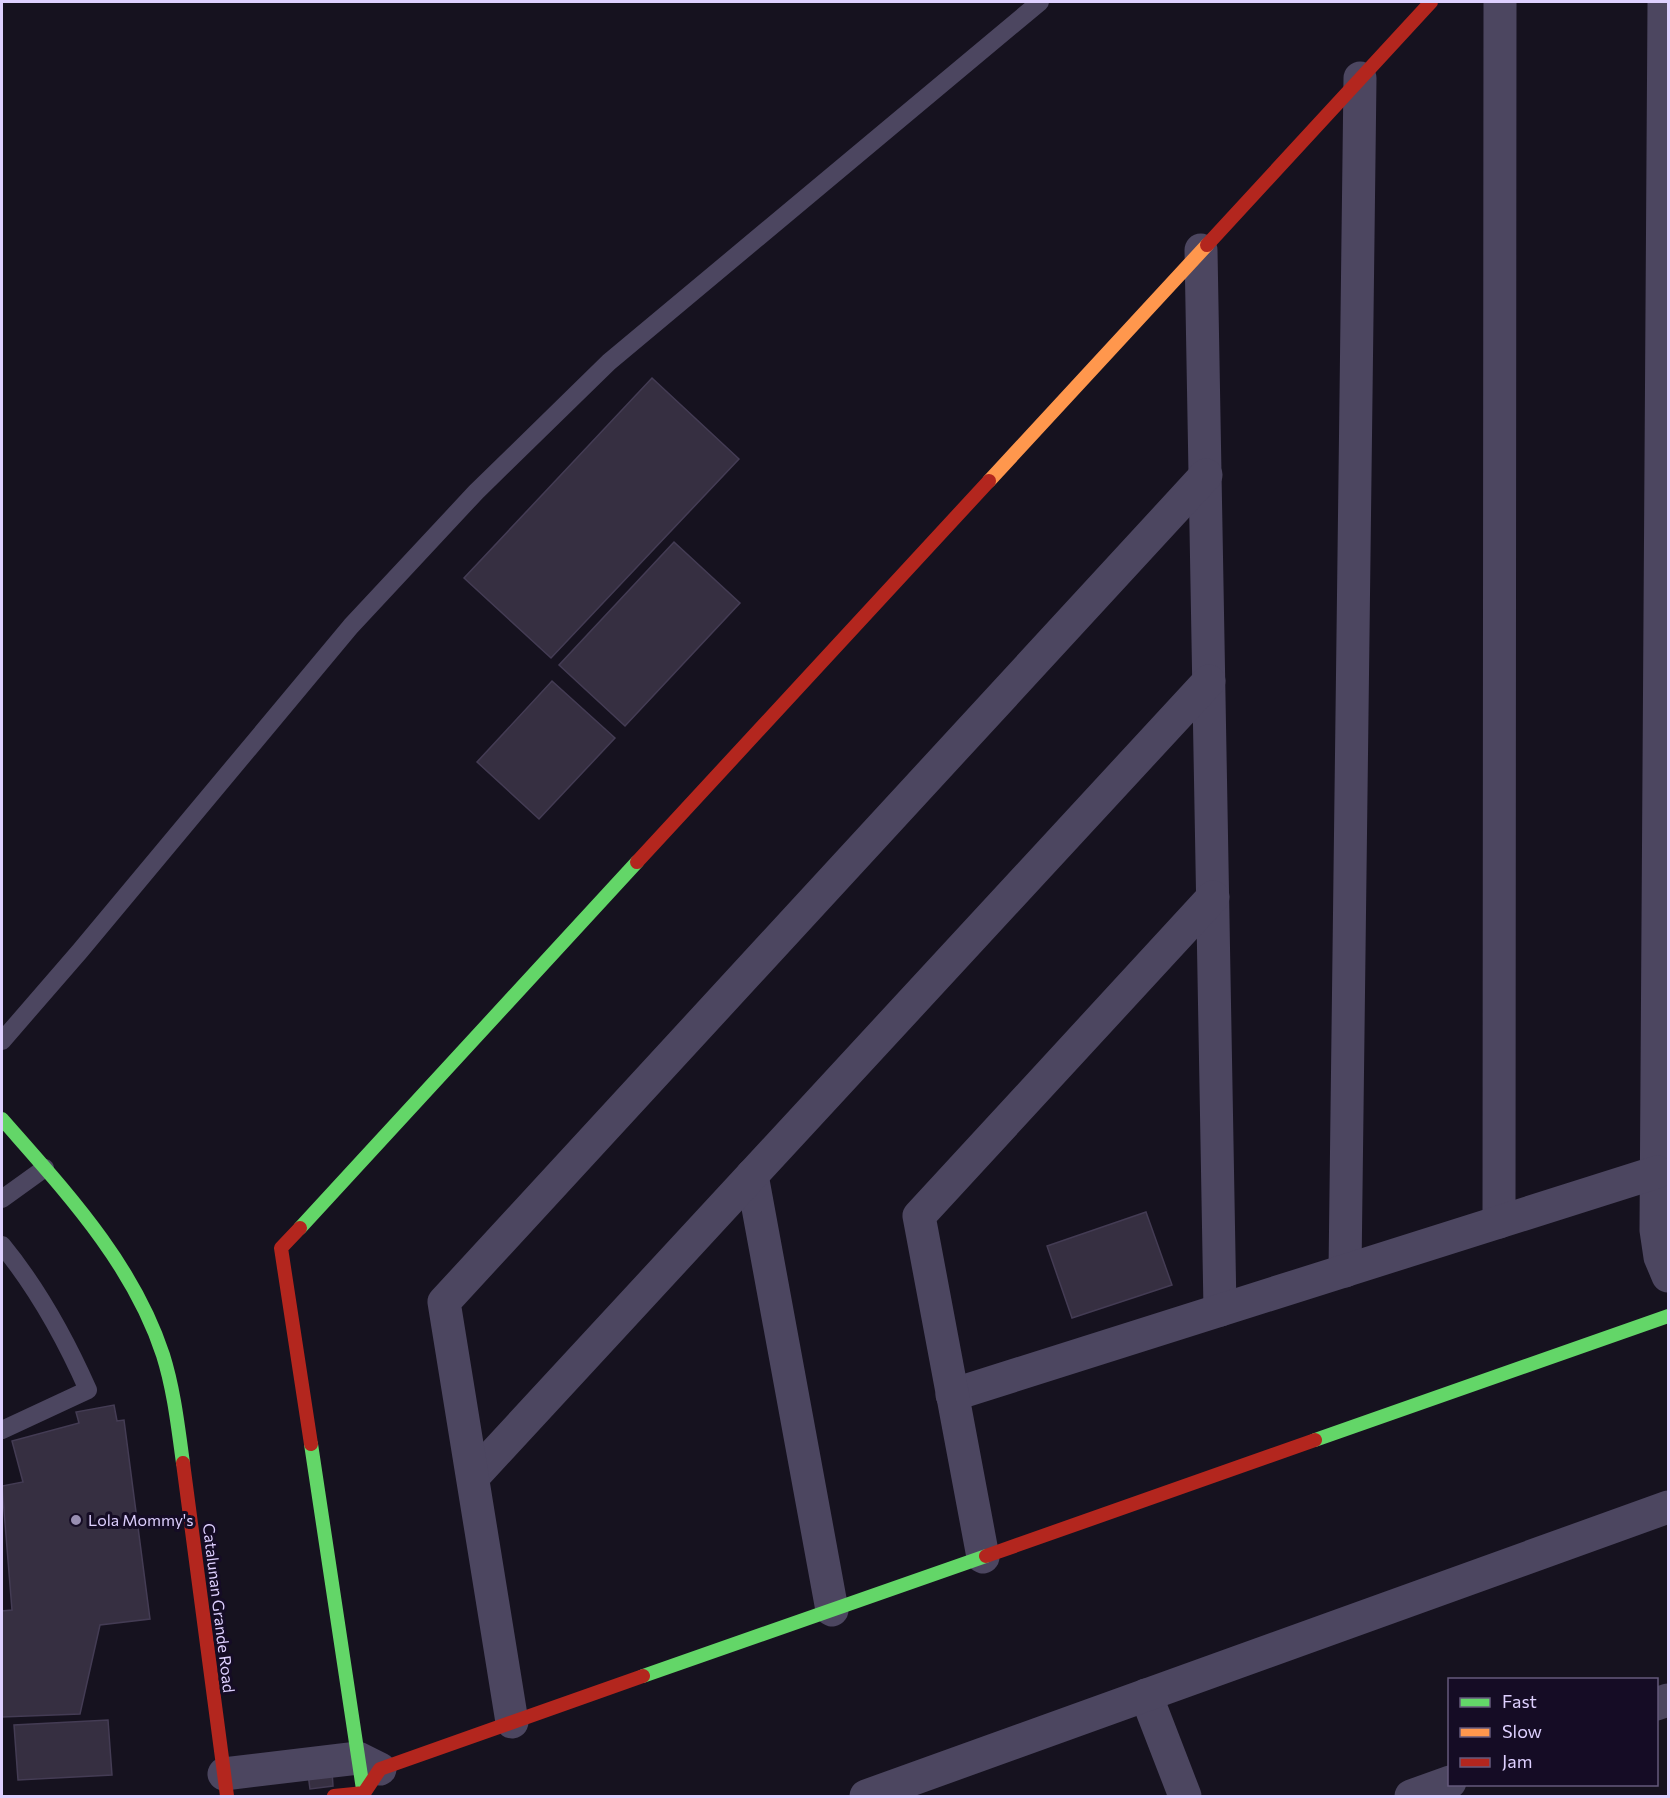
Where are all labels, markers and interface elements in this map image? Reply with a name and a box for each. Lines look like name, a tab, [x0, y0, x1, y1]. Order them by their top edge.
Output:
place label: Lola Mommy's	[88, 1510, 194, 1529]
marker: Lola Mommy's	[69, 1513, 83, 1527]
street label: Catalunan Grande Road	[200, 1522, 239, 1694]
legend	[1448, 1678, 1658, 1786]
text: Fast	[1502, 1690, 1537, 1712]
text: Slow	[1502, 1720, 1542, 1742]
text: Jam	[1502, 1750, 1532, 1772]

